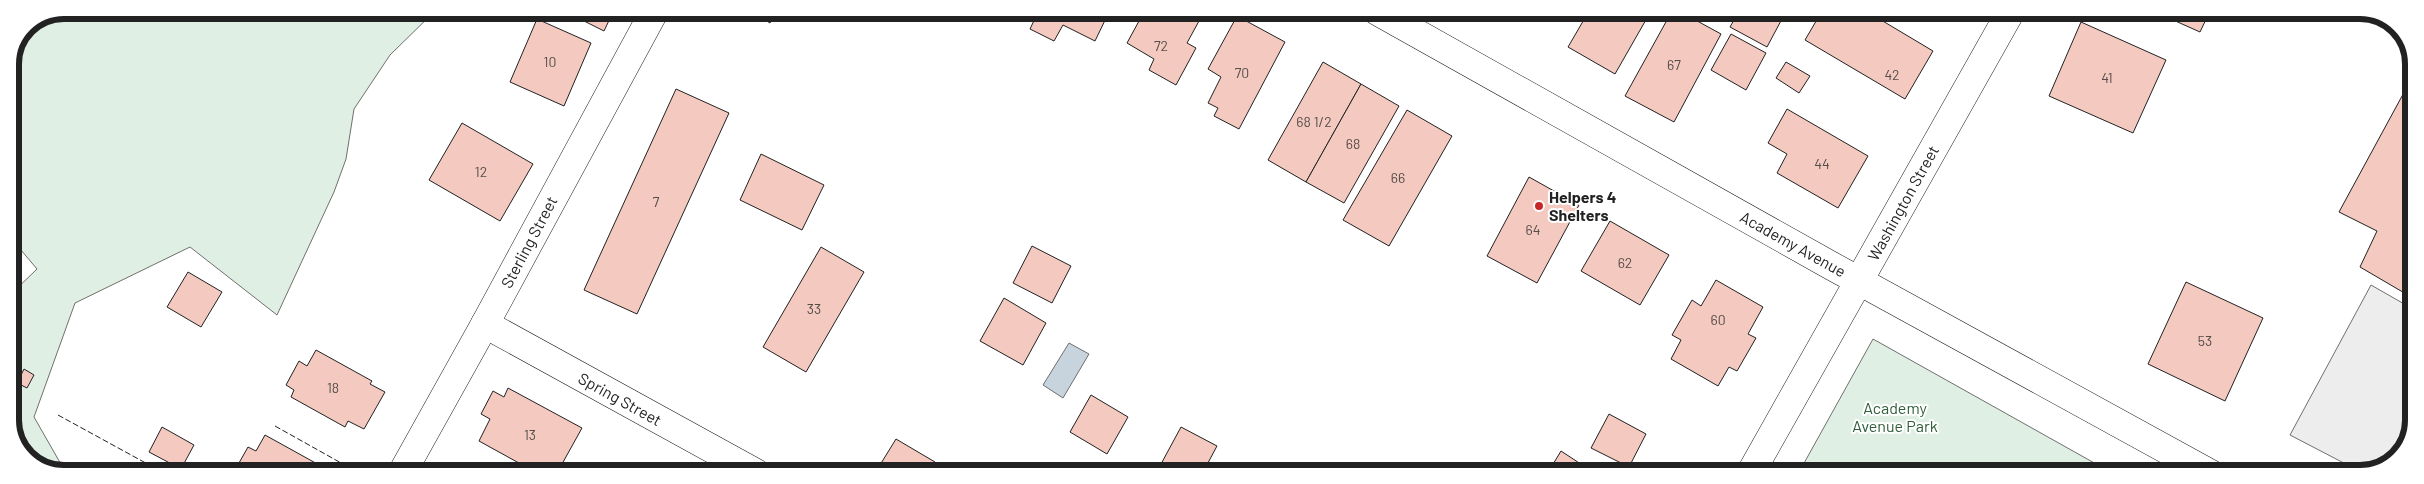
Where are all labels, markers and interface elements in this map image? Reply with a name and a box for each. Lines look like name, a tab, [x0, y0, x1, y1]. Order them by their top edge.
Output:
house number: 72	[1154, 37, 1168, 54]
house number: 10	[544, 53, 556, 70]
house number: 67	[1667, 56, 1681, 73]
house number: 70	[1235, 64, 1249, 81]
house number: 42	[1884, 66, 1900, 83]
house number: 41	[2101, 69, 2113, 86]
house number: 68 1/2	[1296, 113, 1332, 130]
house number: 68	[1346, 135, 1360, 152]
street label: Washington Street	[1863, 142, 1942, 264]
house number: 44	[1814, 155, 1830, 172]
house number: 12	[475, 163, 487, 180]
house number: 66	[1391, 169, 1405, 186]
place label: Helpers 4 Shelters	[1549, 187, 1616, 224]
street label: Sterling Street	[496, 193, 561, 291]
house number: 7	[653, 193, 660, 210]
marker: Helpers 4 Shelters	[1533, 200, 1545, 212]
street label: Academy Avenue	[1737, 207, 1849, 280]
house number: 64	[1526, 221, 1540, 238]
house number: 62	[1618, 254, 1632, 271]
house number: 33	[807, 300, 821, 317]
house number: 60	[1710, 311, 1726, 328]
house number: 53	[2198, 332, 2212, 349]
street label: Spring Street	[575, 368, 665, 429]
house number: 18	[327, 379, 339, 396]
park label: Academy Avenue Park	[1852, 398, 1938, 435]
house number: 13	[524, 426, 536, 443]

